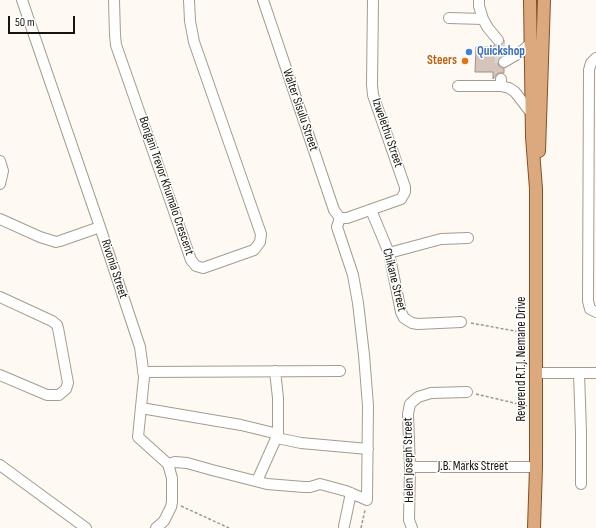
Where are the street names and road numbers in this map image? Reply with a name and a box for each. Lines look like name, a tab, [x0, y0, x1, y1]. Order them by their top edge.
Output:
street label: Walter Sisulu Street	[279, 67, 321, 153]
street label: Izwelethu Street	[368, 97, 406, 169]
street label: Bongani Trevor Khumalo Crescent	[135, 115, 197, 257]
street label: Rivonia Street	[97, 237, 131, 301]
street label: Chikane Street	[379, 247, 409, 313]
street label: Reverend R.T.J. Nemane Drive	[514, 296, 530, 422]
street label: Helen Joseph Street	[400, 417, 418, 503]
street label: J.B. Marks Street	[438, 459, 508, 475]

